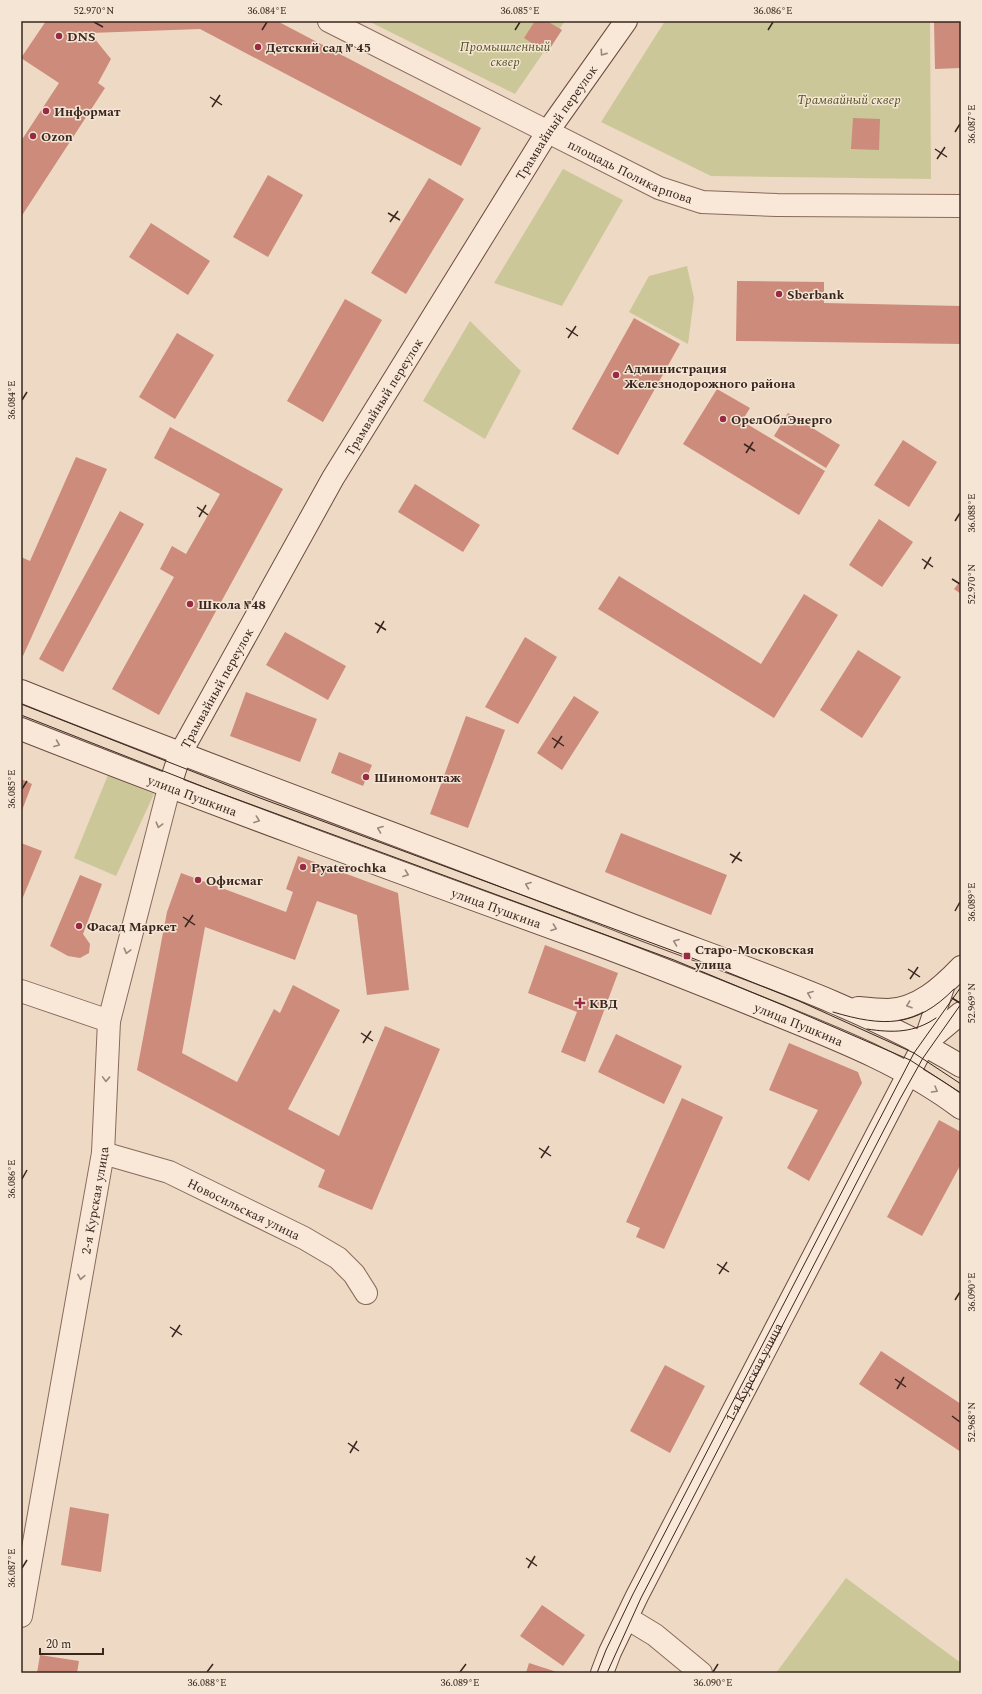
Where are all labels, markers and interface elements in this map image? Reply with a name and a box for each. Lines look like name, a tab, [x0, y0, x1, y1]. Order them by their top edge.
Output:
text: 52.970°N	[74, 3, 114, 19]
text: 36.084°E	[247, 3, 287, 19]
text: 36.085°E	[500, 3, 540, 19]
text: 36.086°E	[753, 3, 793, 19]
place label: DNS	[67, 27, 95, 47]
marker: DNS	[54, 31, 64, 41]
park label: Промышленный сквер	[460, 37, 551, 72]
place label: Детский сад № 45	[266, 38, 371, 58]
marker: Детский сад № 45	[253, 42, 263, 52]
one-way arrow	[600, 49, 608, 56]
street label: Трамвайный переулок	[511, 61, 603, 185]
park label: Трамвайный сквер	[797, 90, 901, 110]
place label: Информат	[54, 102, 121, 122]
text: 36.087°E	[964, 104, 980, 144]
marker: Информат	[41, 106, 51, 116]
place label: Ozon	[41, 127, 73, 147]
marker: Ozon	[28, 131, 38, 141]
street label: площадь Поликарпова	[564, 134, 696, 210]
place label: Sberbank	[787, 285, 844, 305]
marker: Sberbank	[774, 289, 784, 299]
street label: Трамвайный переулок	[340, 334, 429, 460]
place label: Администрация Железнодорожного района	[624, 359, 796, 394]
marker: Администрация Железнодорожного района	[611, 370, 621, 380]
text: 36.084°E	[4, 380, 20, 420]
place label: ОрелОблЭнерго	[731, 410, 832, 430]
marker: ОрелОблЭнерго	[718, 414, 728, 424]
text: 36.088°E	[964, 493, 980, 533]
text: 52.970°N	[964, 564, 980, 604]
place label: Школа №48	[198, 595, 266, 615]
marker: Школа №48	[185, 599, 195, 609]
street label: Трамвайный переулок	[176, 624, 259, 753]
one-way arrow	[54, 739, 61, 747]
place label: Шиномонтаж	[374, 768, 461, 788]
text: 36.085°E	[4, 769, 20, 809]
street label: улица Пушкина	[144, 770, 241, 822]
marker: Шиномонтаж	[361, 772, 371, 782]
one-way arrow	[254, 815, 261, 823]
one-way arrow	[156, 822, 164, 829]
one-way arrow	[377, 826, 384, 834]
place label: Pyaterochka	[311, 858, 386, 878]
marker: Pyaterochka	[298, 862, 308, 872]
one-way arrow	[402, 870, 409, 878]
place label: Офисмаг	[206, 871, 263, 891]
marker: Офисмаг	[193, 875, 203, 885]
one-way arrow	[525, 881, 532, 890]
text: 36.089°E	[964, 882, 980, 922]
street label: улица Пушкина	[448, 883, 545, 934]
place label: Фасад Маркет	[87, 917, 177, 937]
marker: Фасад Маркет	[74, 921, 84, 931]
one-way arrow	[550, 924, 557, 932]
one-way arrow	[672, 938, 679, 946]
place label: Старо-Московская улица	[694, 940, 815, 975]
one-way arrow	[123, 948, 131, 954]
marker: Старо-Московская улица	[682, 951, 692, 961]
text: 52.969°N	[964, 983, 980, 1023]
one-way arrow	[806, 990, 813, 998]
place label: КВД	[589, 994, 618, 1014]
marker: КВД	[574, 997, 586, 1009]
street label: улица Пушкина	[750, 997, 847, 1052]
one-way arrow	[905, 1000, 912, 1009]
one-way arrow	[102, 1076, 110, 1082]
one-way arrow	[931, 1085, 938, 1092]
street label: 2-я Курская улица	[76, 1146, 114, 1256]
text: 36.086°E	[4, 1159, 20, 1199]
street label: Новосильская улица	[183, 1173, 304, 1246]
text: 36.090°E	[964, 1272, 980, 1312]
one-way arrow	[77, 1274, 86, 1280]
street label: 1-я Курская улица	[720, 1319, 789, 1426]
text: 52.968°N	[964, 1402, 980, 1442]
text: 36.087°E	[4, 1548, 20, 1588]
scale bar	[40, 1630, 103, 1656]
text: 20 m	[46, 1635, 71, 1654]
text: 36.088°E	[187, 1675, 227, 1691]
text: 36.089°E	[440, 1675, 480, 1691]
text: 36.090°E	[693, 1675, 733, 1691]

